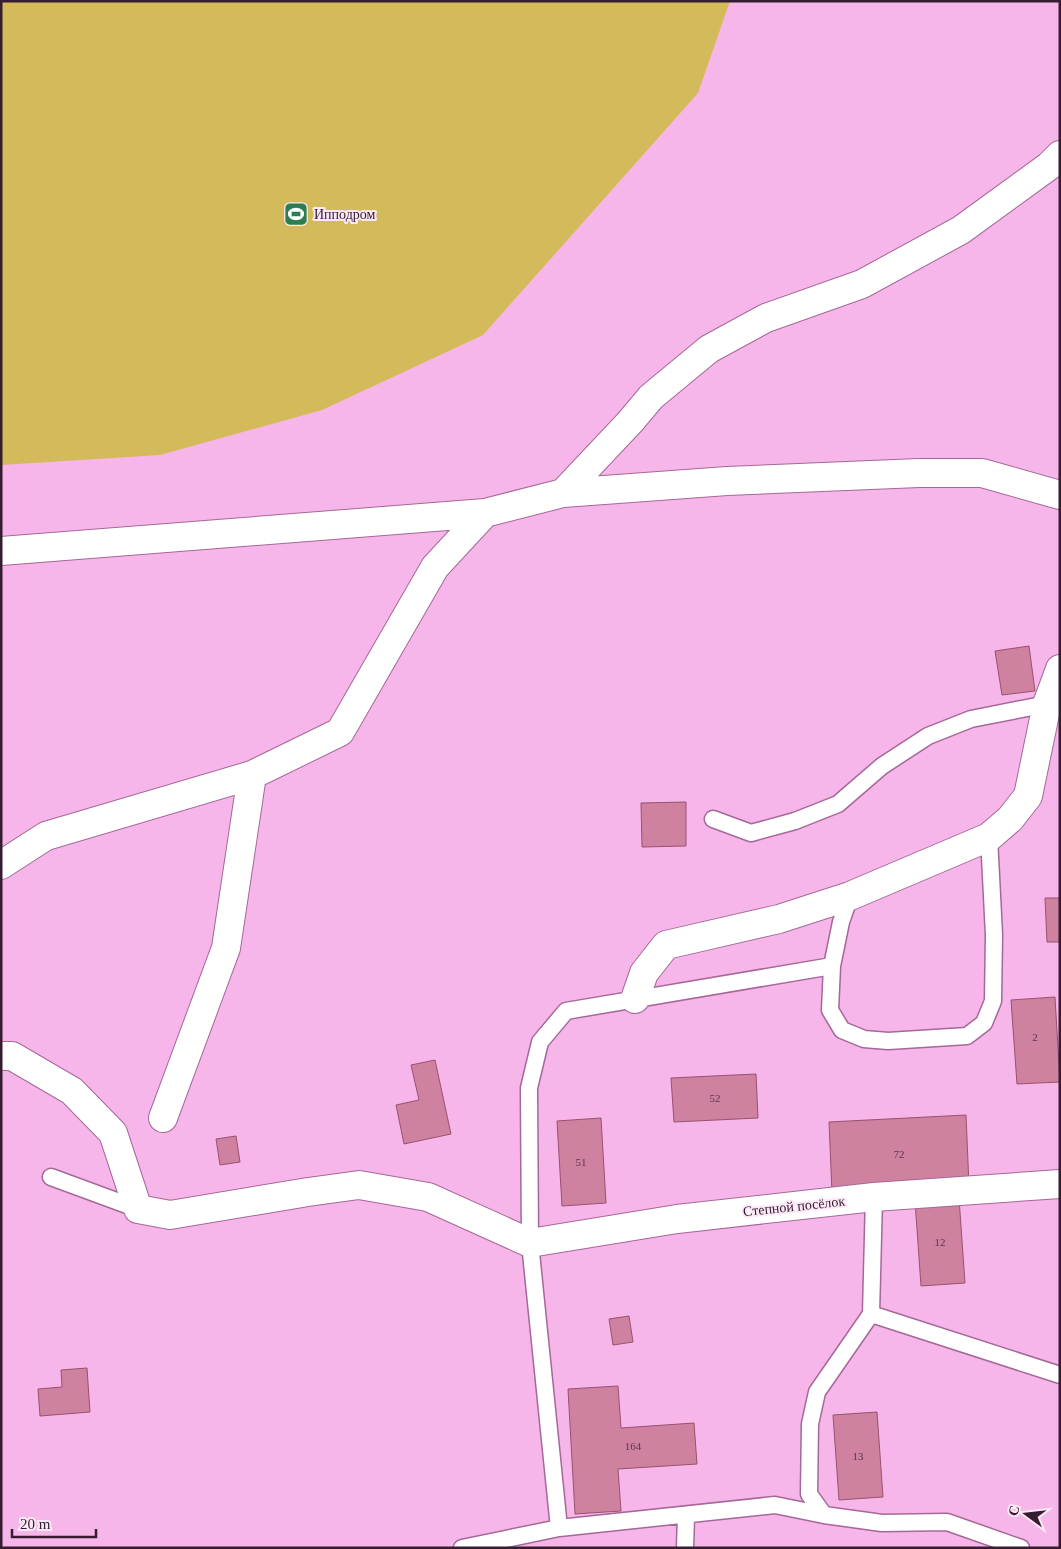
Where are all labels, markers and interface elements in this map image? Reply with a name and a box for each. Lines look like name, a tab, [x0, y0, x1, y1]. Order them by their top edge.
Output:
sports icon: Ипподром	[283, 201, 309, 227]
place label: Ипподром	[314, 207, 376, 222]
house number: 2	[1032, 1031, 1038, 1043]
house number: 52	[710, 1092, 721, 1104]
house number: 72	[894, 1148, 905, 1160]
house number: 51	[576, 1156, 587, 1168]
street label: Степной посёлок	[742, 1194, 846, 1219]
house number: 12	[935, 1236, 946, 1248]
house number: 164	[625, 1440, 642, 1452]
house number: 13	[853, 1450, 864, 1462]
north arrow	[1001, 1489, 1051, 1539]
text: С	[1005, 1504, 1022, 1518]
scale bar	[12, 1506, 96, 1538]
text: 20 m	[20, 1516, 51, 1532]

